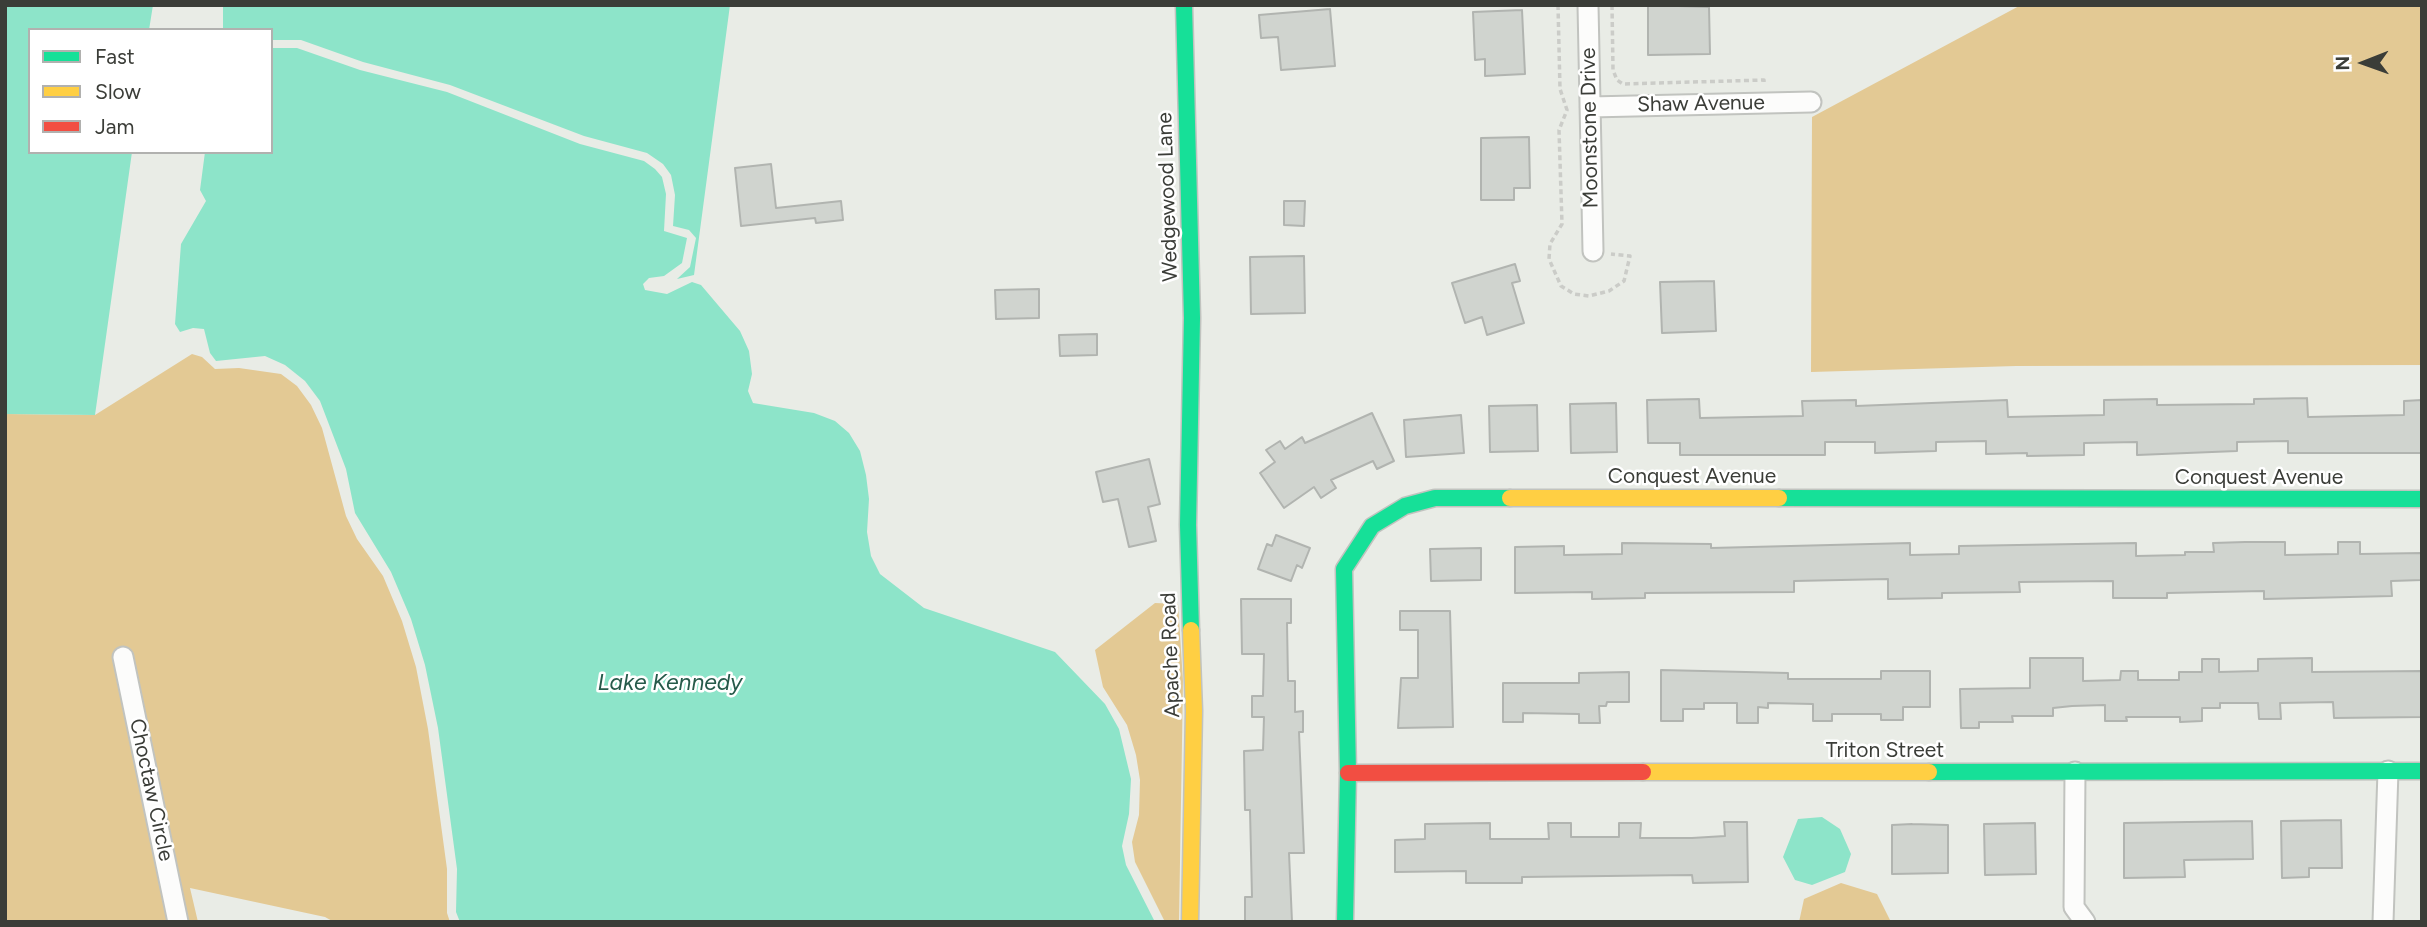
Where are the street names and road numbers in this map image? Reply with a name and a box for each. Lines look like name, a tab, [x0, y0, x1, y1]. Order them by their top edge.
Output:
street label: Moonstone Drive	[1576, 47, 1604, 209]
street label: Shaw Avenue	[1637, 90, 1765, 118]
street label: Wedgewood Lane	[1152, 112, 1184, 282]
street label: Conquest Avenue	[1608, 464, 1776, 490]
street label: Conquest Avenue	[2175, 465, 2343, 491]
street label: Apache Road	[1156, 592, 1186, 718]
street label: Choctaw Circle	[124, 716, 178, 864]
street label: Triton Street	[1826, 738, 1944, 764]

